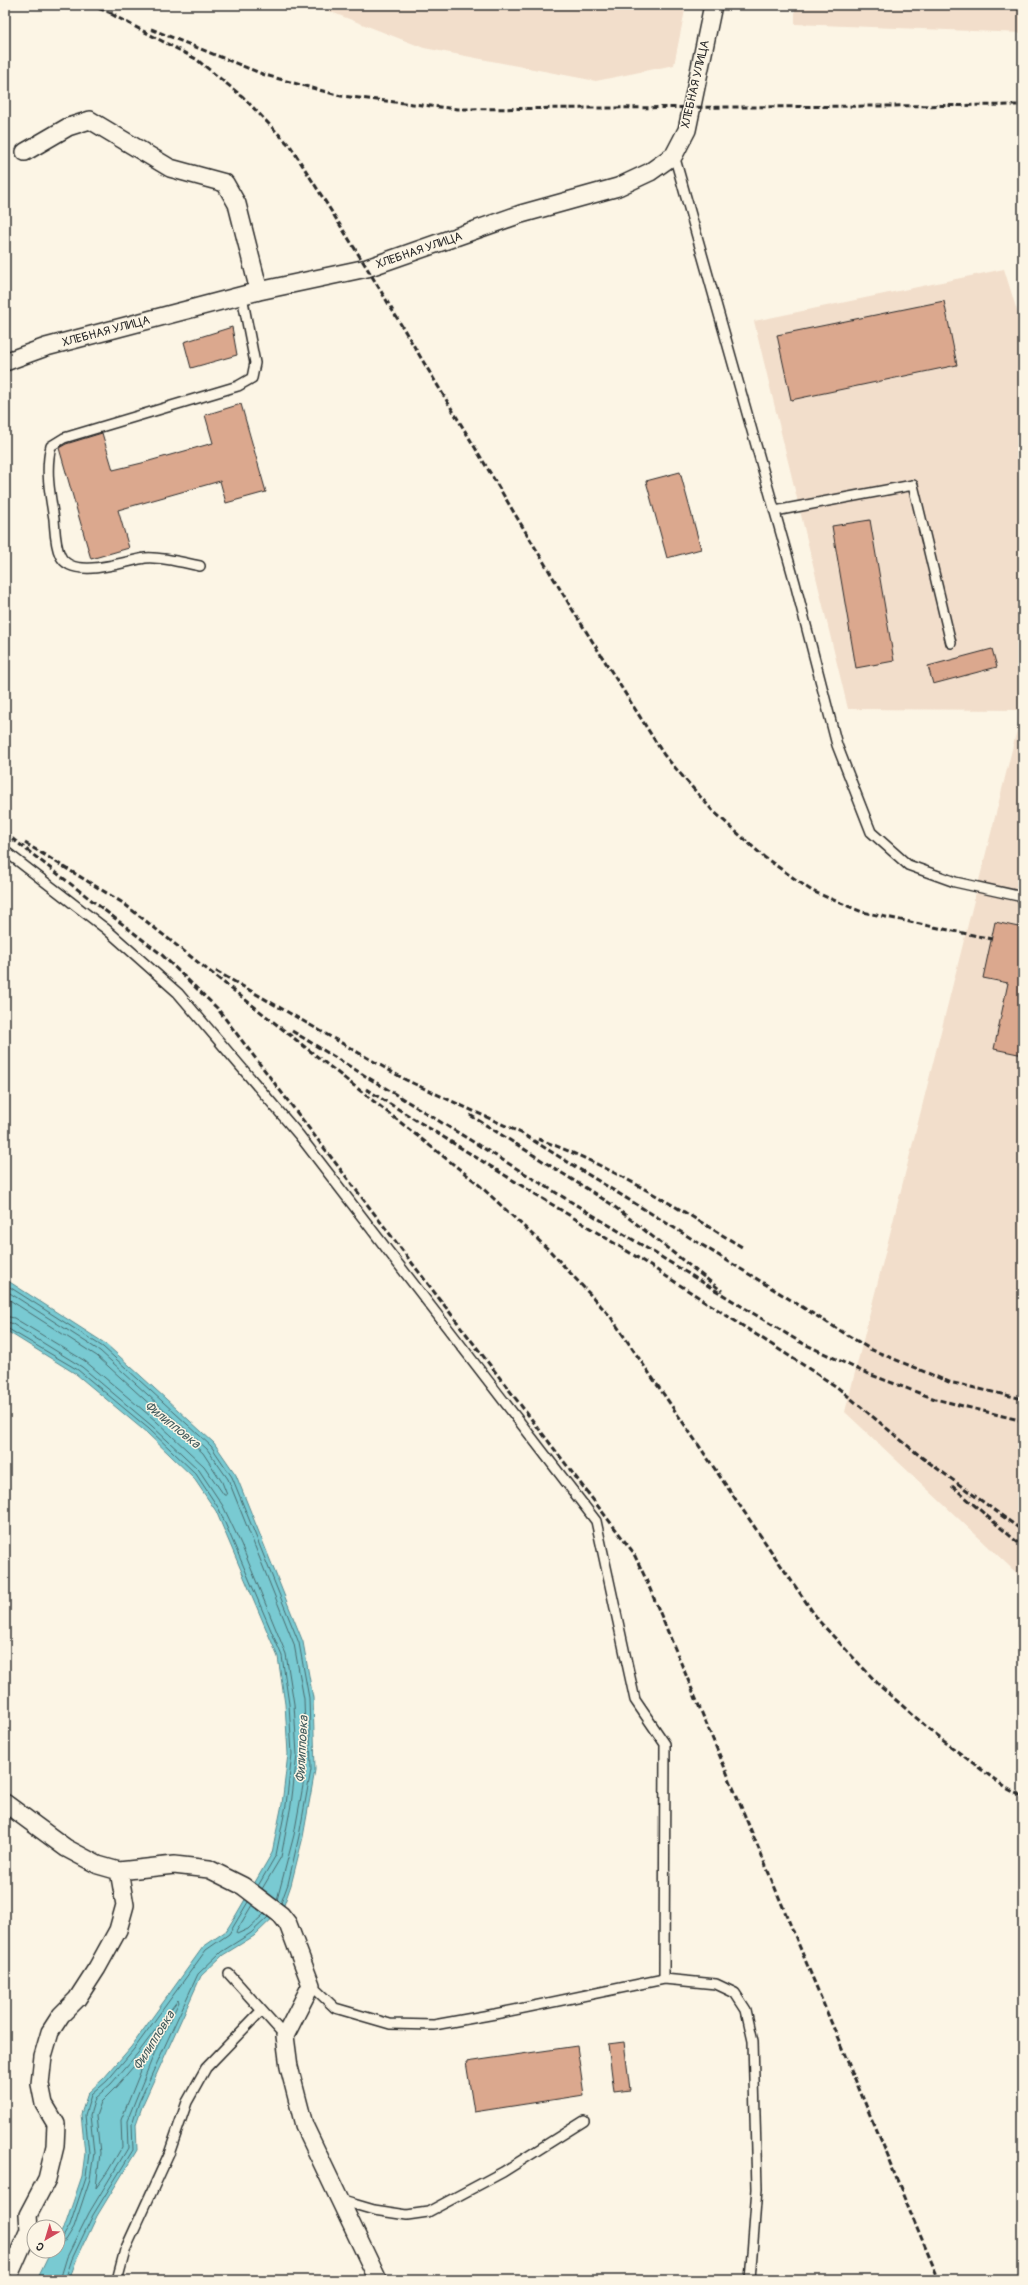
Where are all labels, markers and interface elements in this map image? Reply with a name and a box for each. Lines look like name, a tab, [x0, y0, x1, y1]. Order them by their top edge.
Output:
street label: ХЛЕБНАЯ УЛИЦА	[678, 38, 713, 130]
street label: ХЛЕБНАЯ УЛИЦА	[374, 229, 464, 272]
street label: ХЛЕБНАЯ УЛИЦА	[61, 313, 152, 350]
water label: Филипповка	[142, 1398, 204, 1453]
water label: Филипповка	[292, 1714, 312, 1783]
water label: Филипповка	[129, 2007, 179, 2073]
north arrow	[26, 2219, 66, 2259]
text: С	[33, 2239, 47, 2254]

